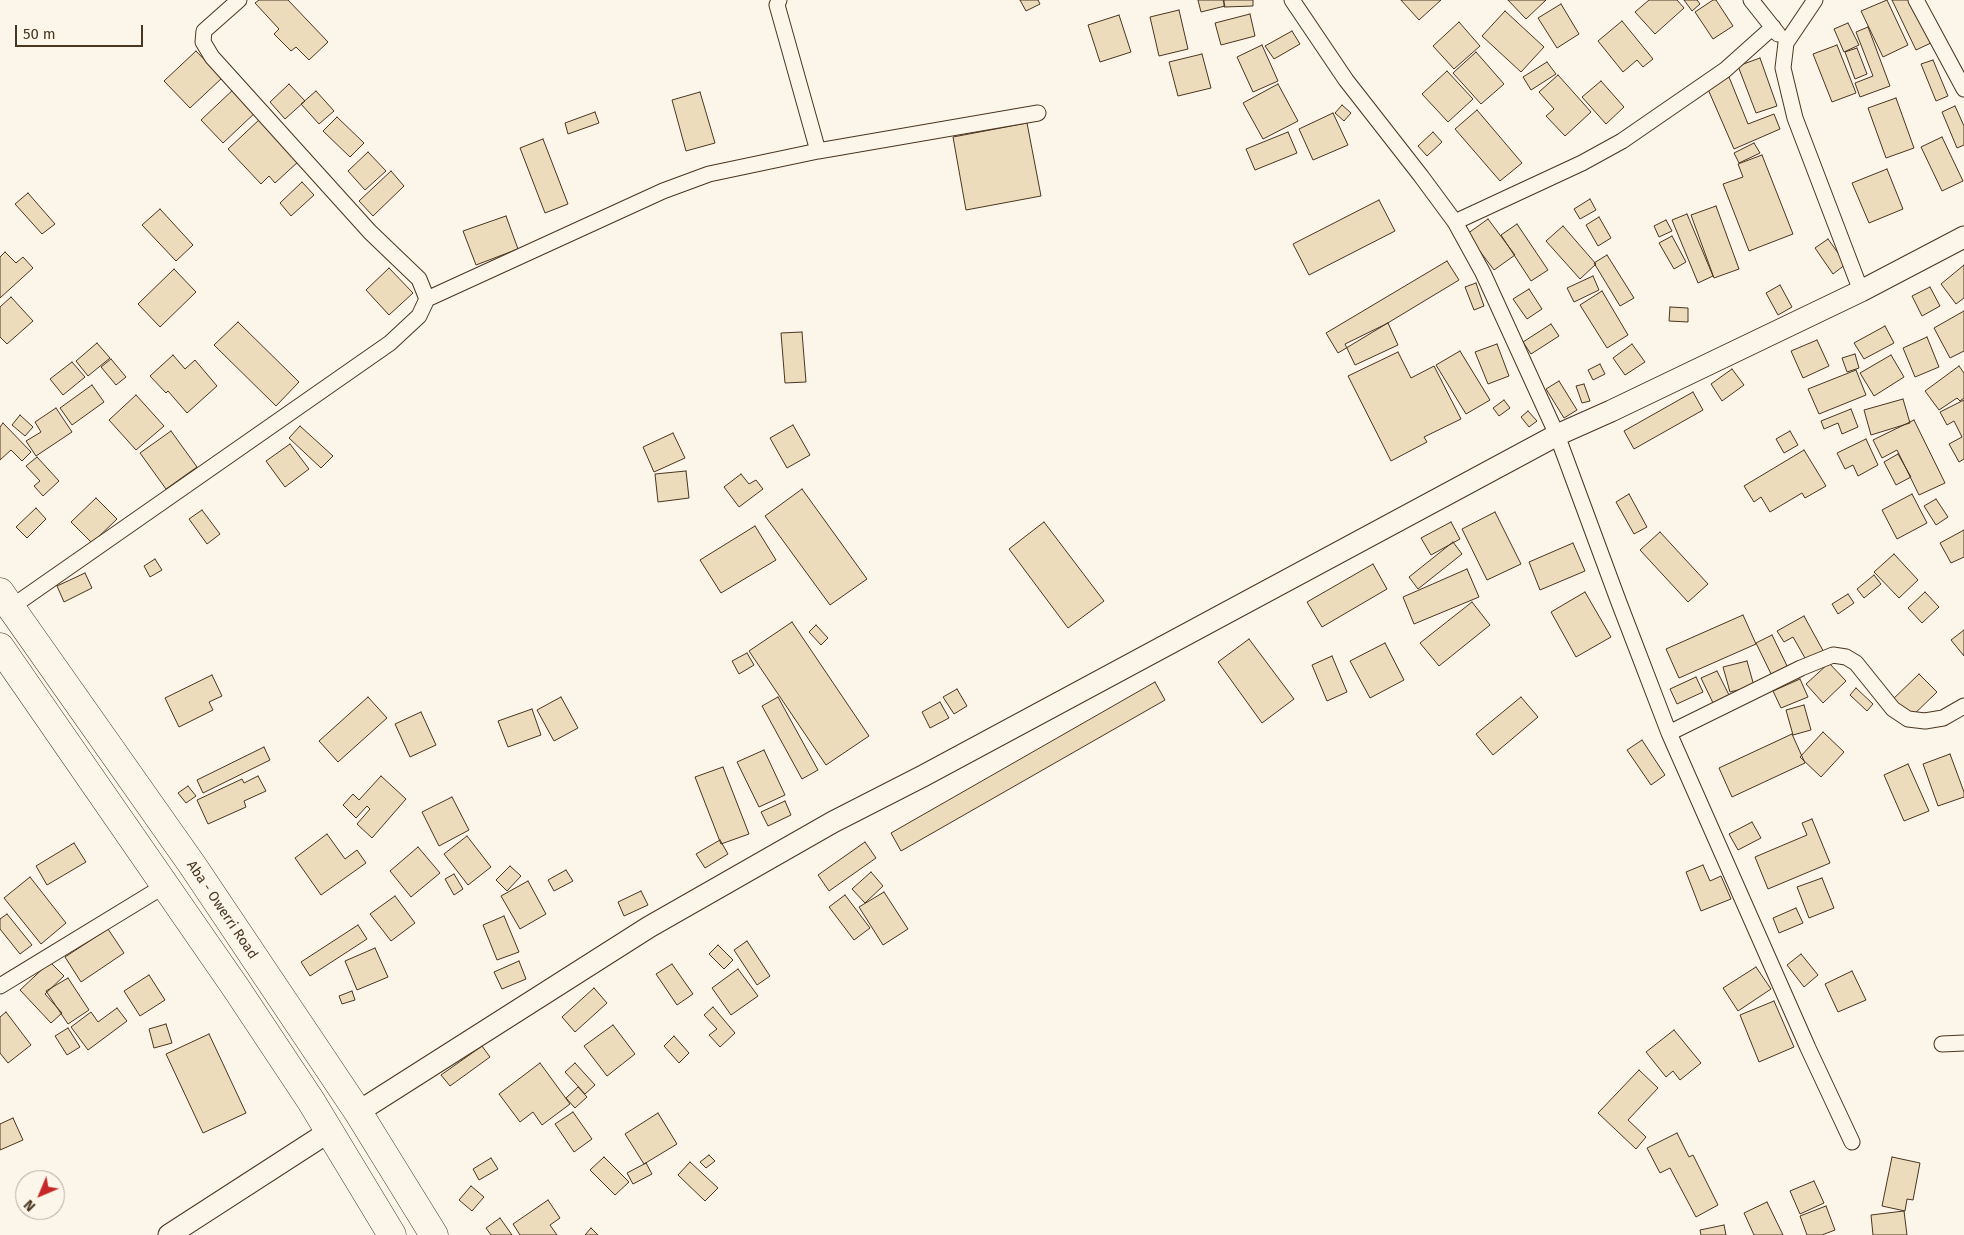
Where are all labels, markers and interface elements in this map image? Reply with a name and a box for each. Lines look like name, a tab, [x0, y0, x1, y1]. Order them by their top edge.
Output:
scale bar	[18, 15, 145, 47]
text: 50 m	[23, 25, 56, 43]
street label: Aba - Owerri Road	[183, 858, 261, 962]
north arrow	[15, 1170, 65, 1220]
text: N	[20, 1196, 39, 1215]

